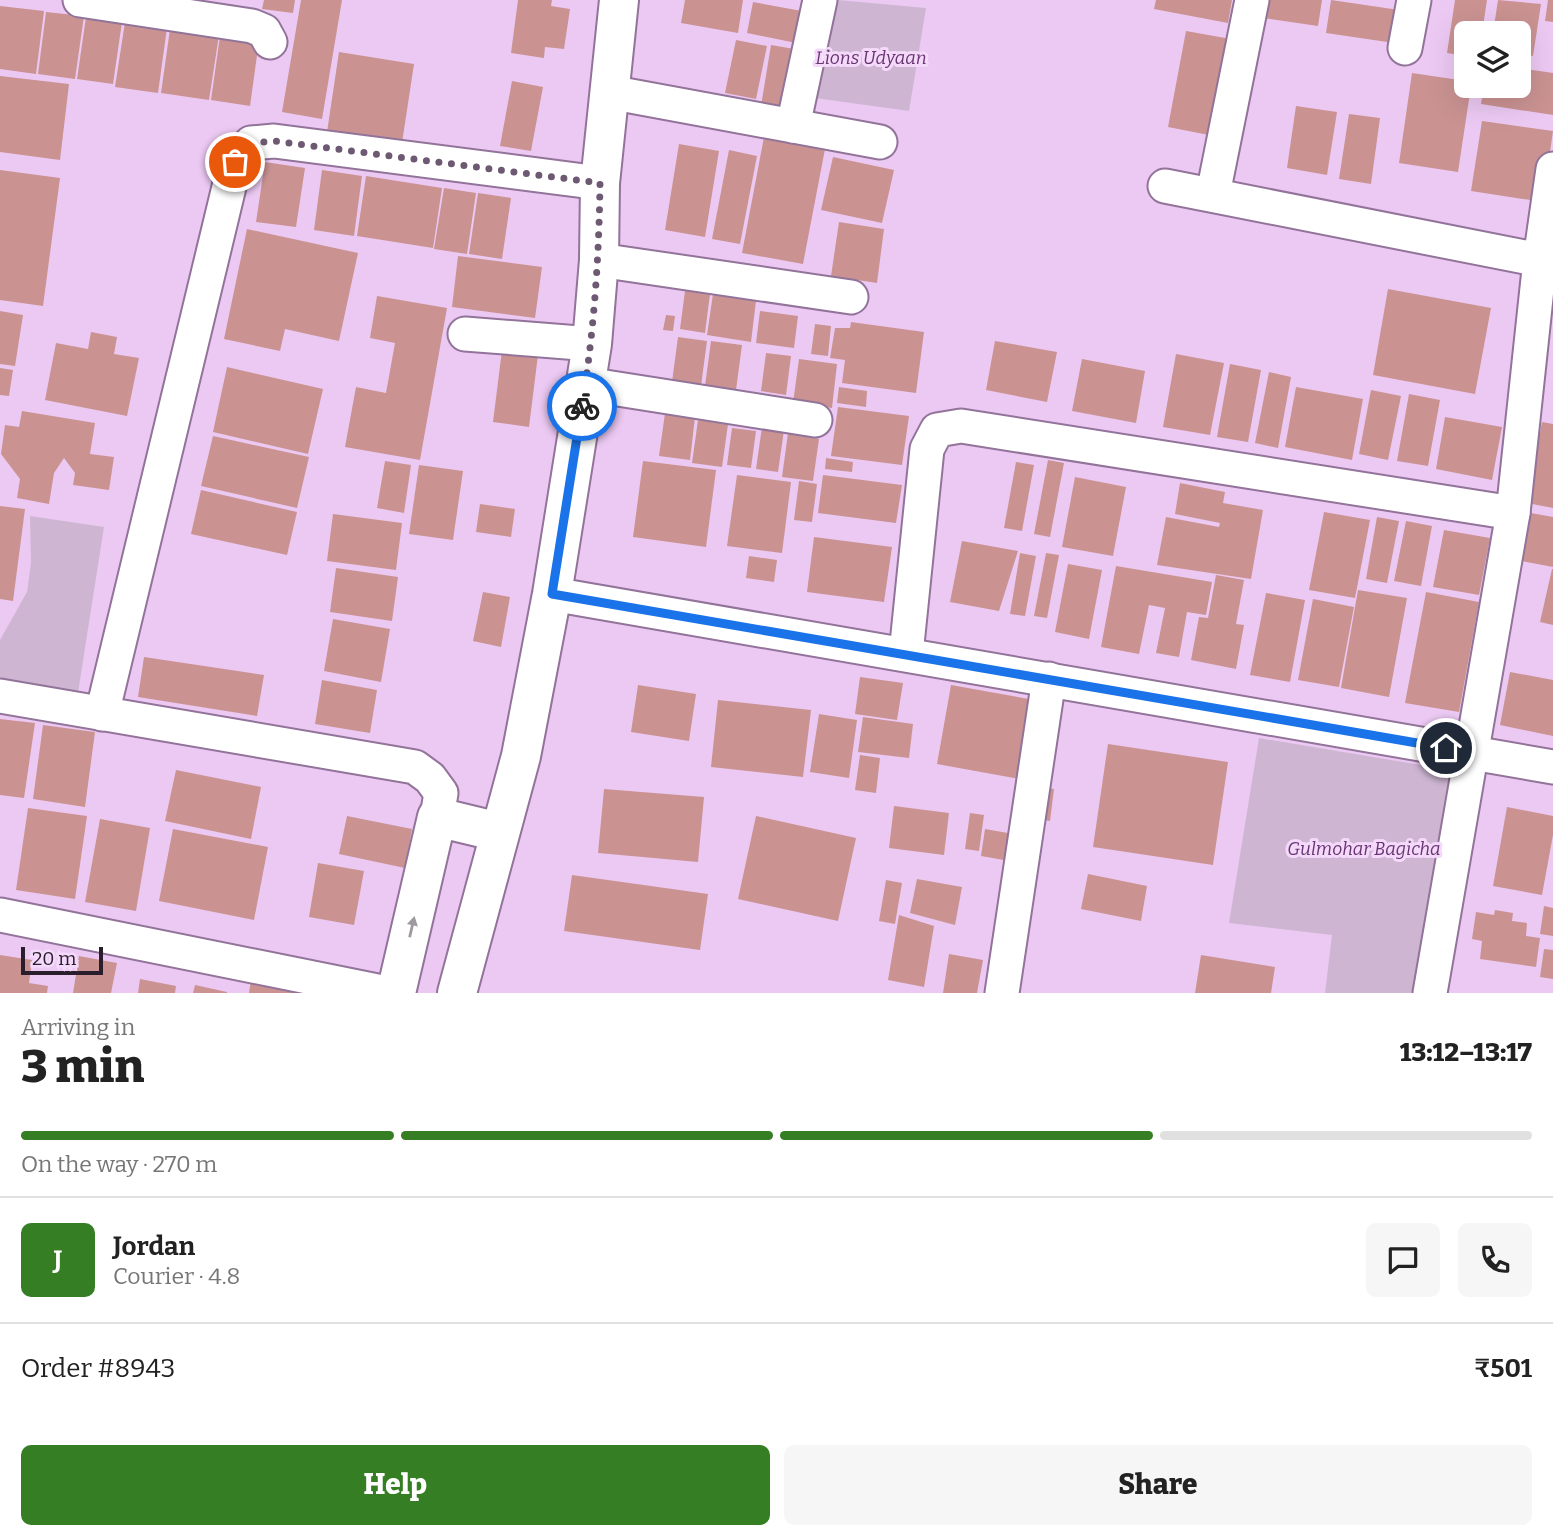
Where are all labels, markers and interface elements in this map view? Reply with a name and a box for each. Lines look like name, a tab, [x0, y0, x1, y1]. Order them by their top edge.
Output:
map controls	[1454, 21, 1531, 98]
button: layers	[1454, 21, 1531, 98]
park label: Lions Udyaan	[815, 47, 927, 69]
pin	[205, 132, 265, 192]
icon: bag	[216, 143, 254, 181]
courier	[547, 371, 617, 441]
icon: bike	[563, 387, 601, 425]
pin	[1416, 718, 1476, 778]
icon: home	[1427, 729, 1465, 767]
park label: Gulmohar Bagicha	[1287, 838, 1441, 860]
one-way arrow	[407, 915, 418, 937]
scale bar	[21, 944, 103, 976]
text: 20 m	[32, 947, 76, 970]
text: Arriving in	[21, 1013, 135, 1041]
text: 13:12–13:17	[1400, 1037, 1532, 1068]
text: 3 min	[21, 1039, 144, 1094]
text: On the way · 270 m	[21, 1150, 217, 1178]
button: chat	[1366, 1223, 1440, 1297]
button: phone	[1458, 1223, 1532, 1297]
text: Jordan	[113, 1231, 195, 1262]
text: J	[54, 1245, 62, 1276]
text: Courier · 4.8	[113, 1262, 240, 1290]
text: Order #8943	[21, 1353, 175, 1384]
text: ₹501	[1474, 1353, 1532, 1384]
button: Help	[21, 1445, 770, 1525]
button: Share	[784, 1445, 1532, 1525]

